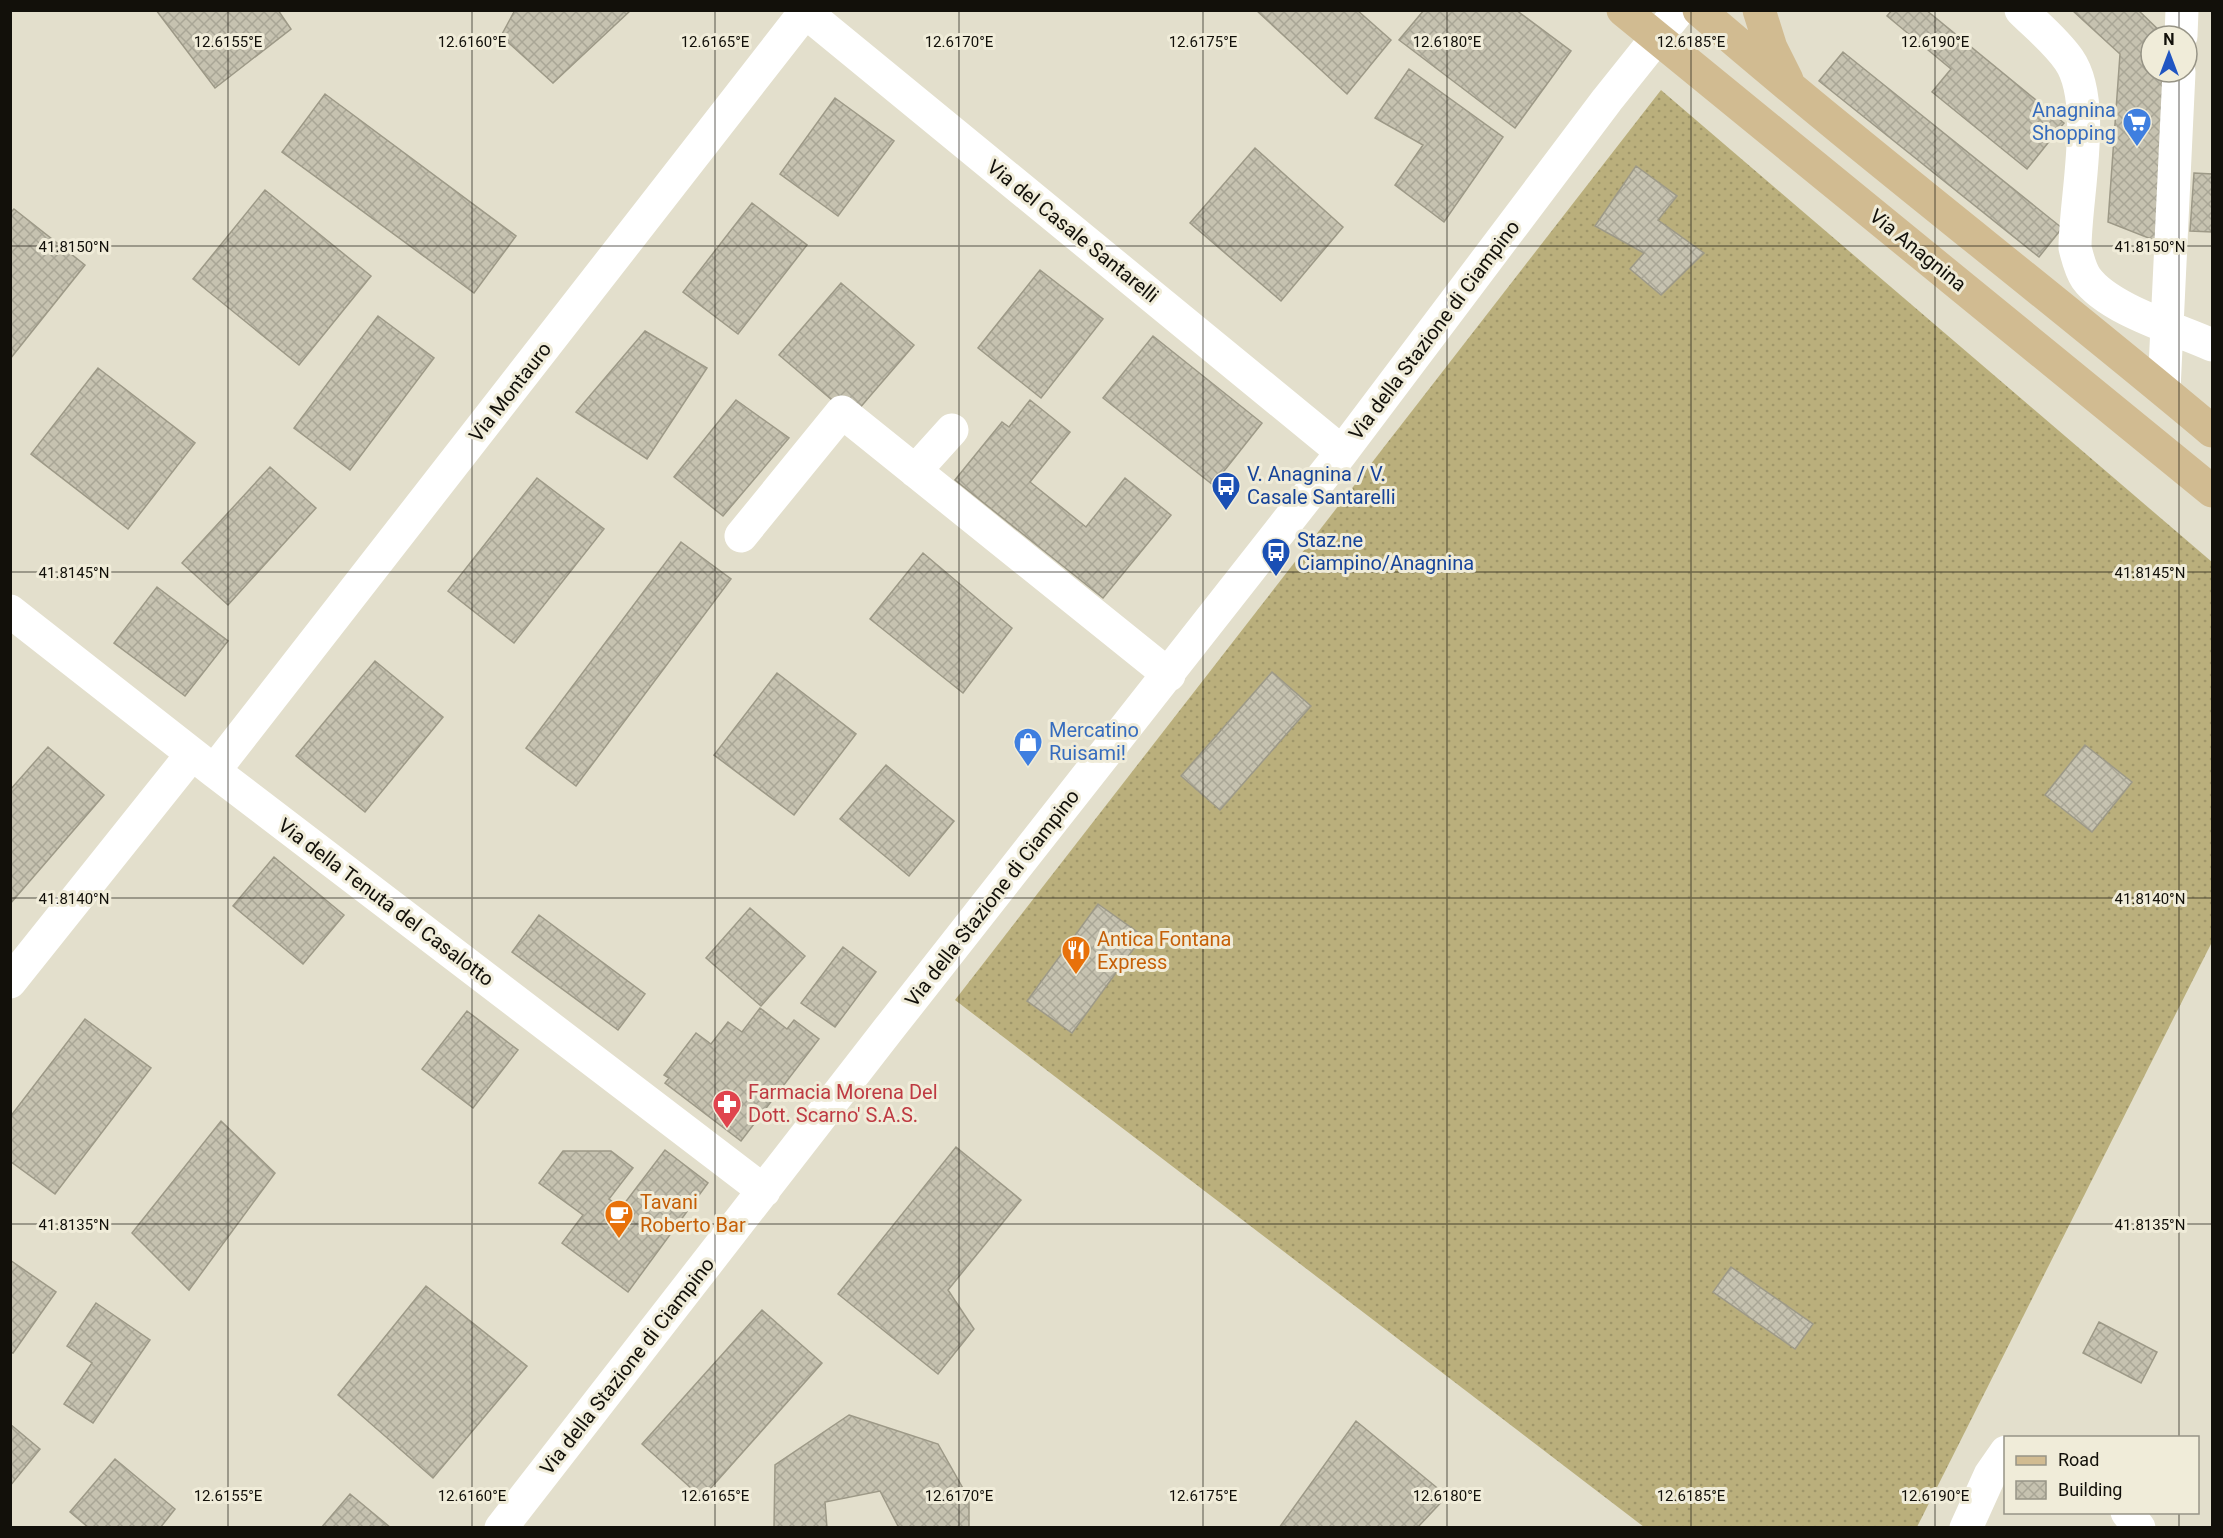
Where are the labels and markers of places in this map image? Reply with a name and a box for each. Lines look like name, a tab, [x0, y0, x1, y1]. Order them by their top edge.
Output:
place label: Anagnina Shopping	[2032, 98, 2116, 145]
supermarket icon: Anagnina Shopping	[2121, 106, 2153, 148]
place label: V. Anagnina / V. Casale Santarelli	[1247, 462, 1396, 509]
bus stop icon: V. Anagnina / V. Casale Santarelli	[1210, 470, 1242, 512]
place label: Staz.ne Ciampino/Anagnina	[1297, 528, 1474, 575]
bus stop icon: Staz.ne Ciampino/Anagnina	[1260, 536, 1292, 578]
place label: Mercatino Ruisami!	[1049, 718, 1139, 765]
shop icon: Mercatino Ruisami!	[1012, 726, 1044, 768]
place label: Antica Fontana Express	[1097, 927, 1231, 974]
restaurant icon: Antica Fontana Express	[1060, 934, 1092, 976]
place label: Farmacia Morena Del Dott. Scarno' S.A.S.	[748, 1080, 938, 1127]
pharmacy icon: Farmacia Morena Del Dott. Scarno' S.A.S.	[711, 1088, 743, 1130]
place label: Tavani Roberto Bar	[640, 1190, 746, 1237]
cafe icon: Tavani Roberto Bar	[603, 1198, 635, 1240]

